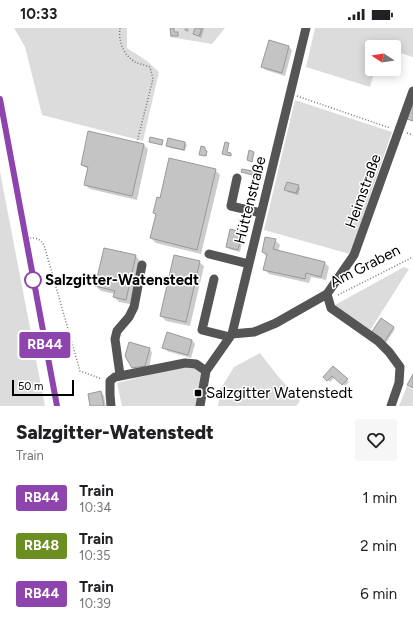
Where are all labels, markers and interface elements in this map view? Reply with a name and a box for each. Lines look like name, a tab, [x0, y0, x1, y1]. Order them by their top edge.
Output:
text: 10:33	[20, 5, 57, 23]
north arrow	[365, 40, 401, 76]
map controls	[365, 40, 401, 76]
street label: Heimstraße	[341, 151, 385, 231]
street label: Hüttenstraße	[230, 154, 270, 246]
street label: Am Graben	[327, 241, 403, 291]
marker: Salzgitter-Watenstedt	[24, 271, 42, 289]
place label: Salzgitter-Watenstedt	[45, 271, 199, 289]
line badge: RB44	[17, 332, 73, 358]
text: RB44	[27, 336, 63, 353]
scale bar	[12, 378, 74, 397]
text: 50 m	[18, 380, 43, 393]
place label: Salzgitter Watenstedt	[206, 384, 353, 402]
marker: Salzgitter Watenstedt	[193, 388, 203, 398]
button: heart	[355, 419, 397, 461]
text: Salzgitter-Watenstedt	[16, 421, 214, 444]
text: Train	[16, 448, 44, 463]
text: Train	[79, 482, 114, 500]
text: RB44	[24, 489, 59, 506]
text: 1 min	[362, 489, 397, 507]
text: 10:34	[79, 500, 111, 515]
text: Train	[79, 530, 113, 548]
text: RB48	[24, 537, 59, 554]
text: 2 min	[360, 537, 397, 555]
text: 10:35	[79, 548, 111, 563]
text: Train	[79, 578, 114, 596]
text: RB44	[24, 585, 59, 602]
text: 6 min	[360, 585, 397, 603]
text: 10:39	[79, 596, 111, 611]

